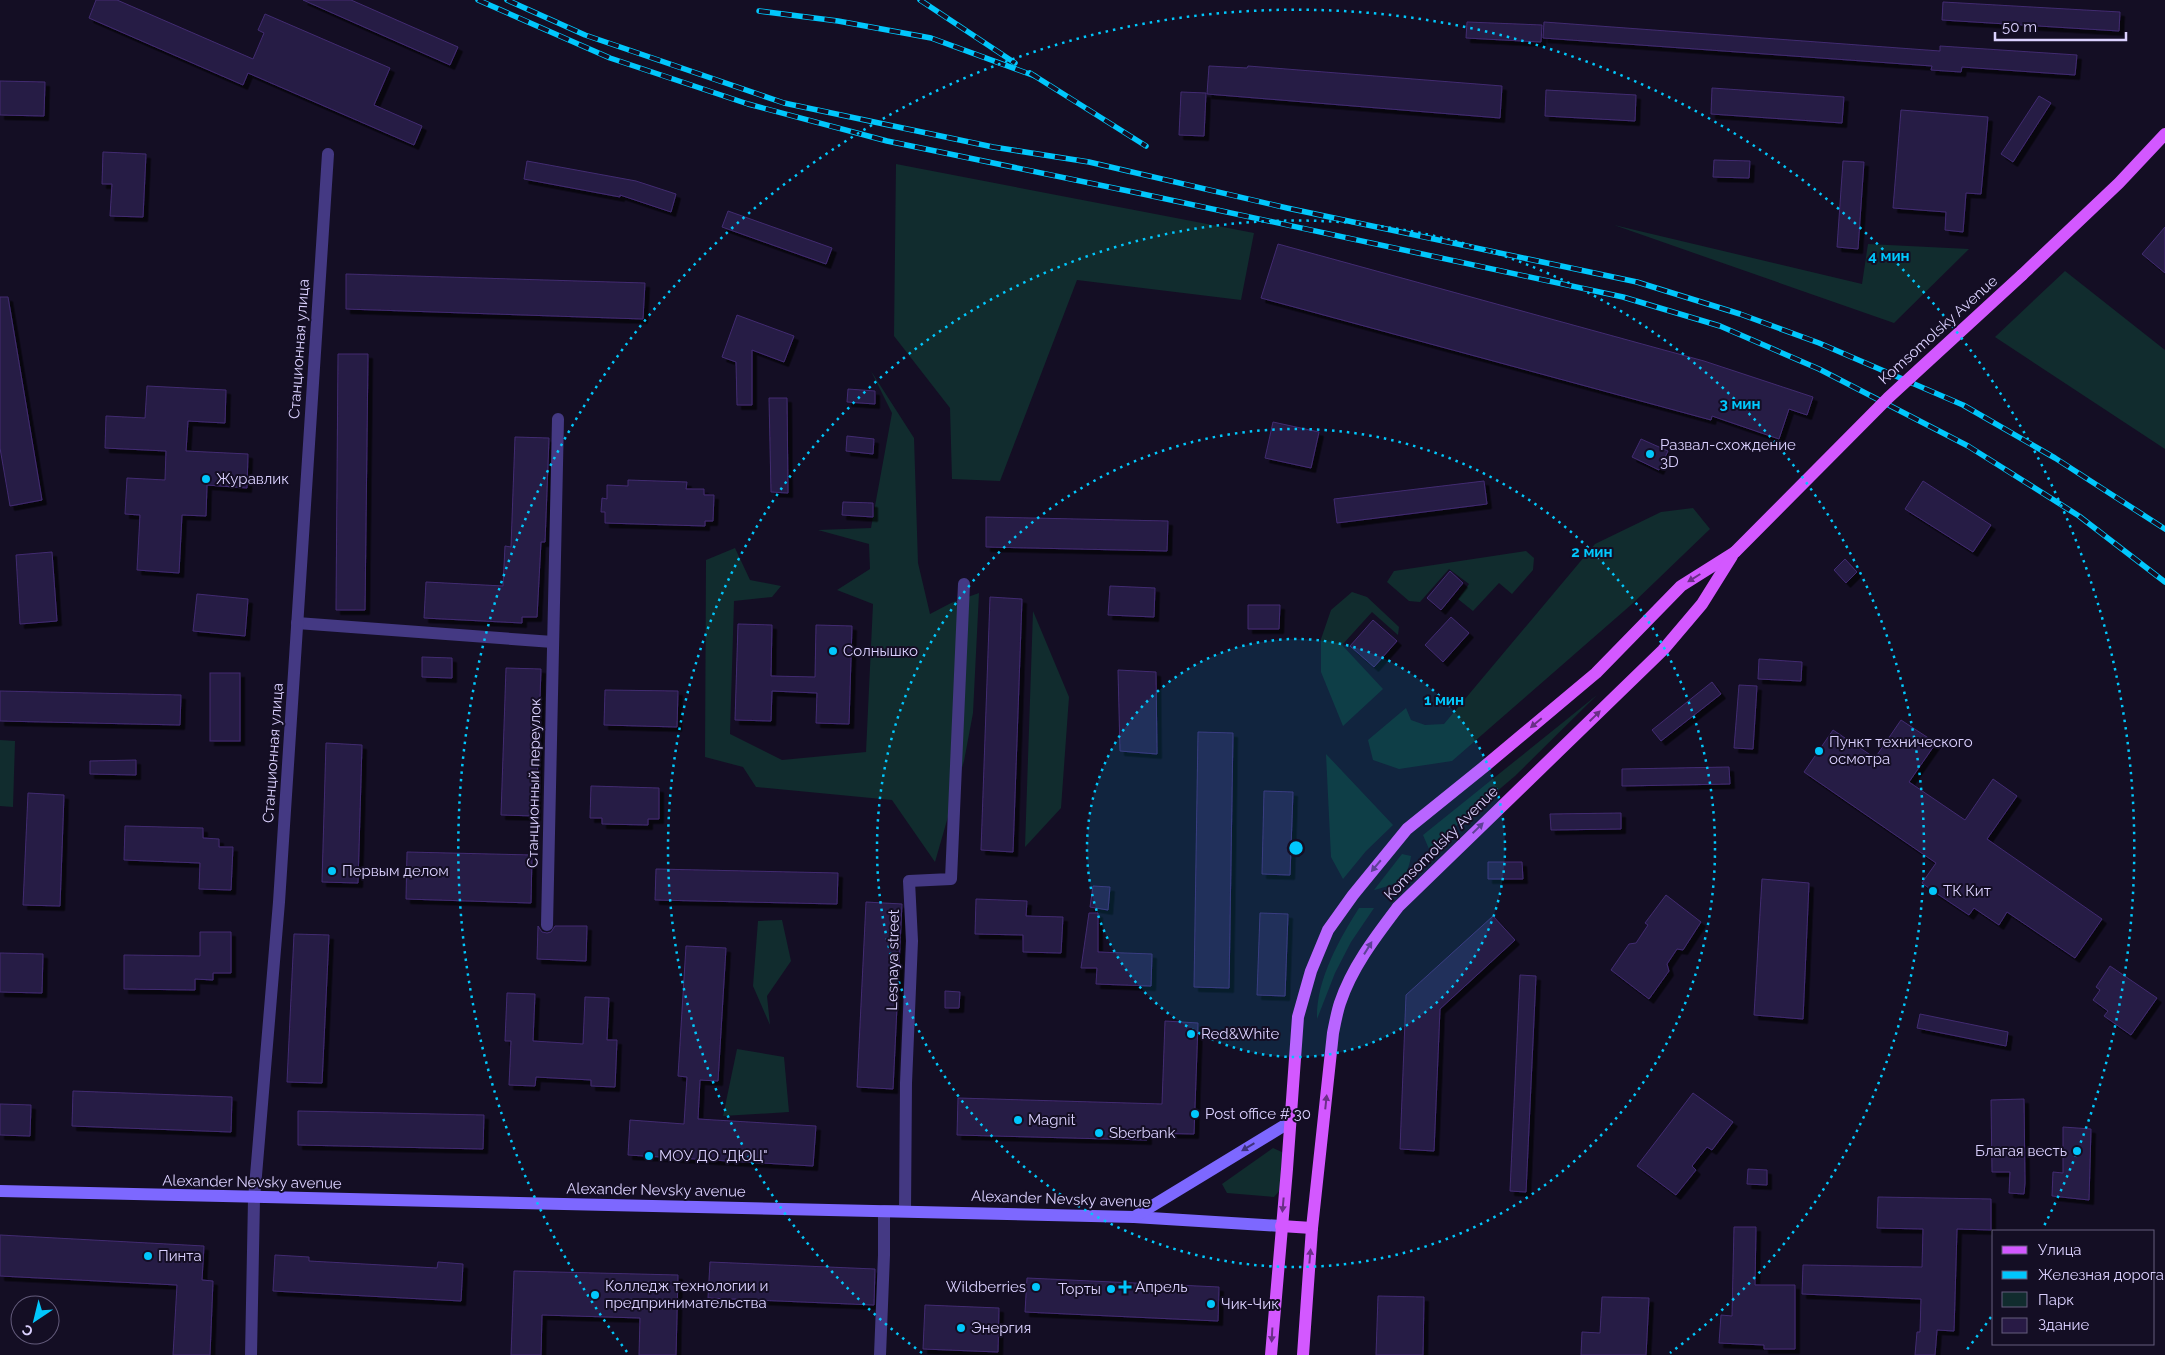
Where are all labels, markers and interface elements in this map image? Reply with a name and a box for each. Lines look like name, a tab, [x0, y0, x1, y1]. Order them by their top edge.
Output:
scale bar	[1995, 10, 2126, 42]
text: 50 m	[2002, 18, 2037, 36]
text: 4 мин	[1868, 247, 1910, 265]
street label: Komsomolsky Avenue	[1875, 272, 2001, 388]
street label: Станционная улица	[285, 278, 313, 420]
text: 3 мин	[1719, 395, 1761, 413]
place label: Развал-схождение 3D	[1660, 436, 1796, 471]
marker: Развал-схождение 3D	[1644, 448, 1656, 460]
place label: Журавлик	[216, 470, 289, 488]
marker: Журавлик	[200, 473, 212, 485]
text: 2 мин	[1571, 543, 1613, 561]
one-way arrow	[1687, 573, 1700, 583]
place label: Солнышко	[843, 642, 918, 660]
marker: Солнышко	[827, 645, 839, 657]
street label: Станционная улица	[259, 682, 287, 824]
text: 1 мин	[1424, 691, 1464, 709]
street label: Станционный переулок	[524, 698, 544, 868]
one-way arrow	[1588, 710, 1600, 722]
one-way arrow	[1530, 718, 1543, 729]
place label: Пункт технического осмотра	[1829, 733, 1973, 768]
marker: Пункт технического осмотра	[1813, 745, 1825, 757]
street label: Komsomolsky Avenue	[1380, 782, 1502, 904]
one-way arrow	[1471, 822, 1483, 834]
centre of rings	[1287, 839, 1305, 857]
one-way arrow	[1370, 860, 1382, 872]
place label: Первым делом	[342, 862, 449, 880]
marker: Первым делом	[326, 865, 338, 877]
place label: ТК Кит	[1943, 882, 1991, 900]
marker: ТК Кит	[1927, 885, 1939, 897]
street label: Lesnaya street	[883, 909, 903, 1011]
one-way arrow	[1364, 941, 1373, 954]
place label: Red&White	[1201, 1025, 1280, 1043]
marker: Red&White	[1185, 1028, 1197, 1040]
one-way arrow	[1322, 1094, 1330, 1110]
place label: Post office # 30	[1205, 1105, 1311, 1123]
marker: Post office # 30	[1189, 1108, 1201, 1120]
place label: Magnit	[1028, 1111, 1076, 1129]
marker: Magnit	[1012, 1114, 1024, 1126]
place label: Sberbank	[1109, 1124, 1176, 1142]
marker: Sberbank	[1093, 1127, 1105, 1139]
one-way arrow	[1242, 1142, 1255, 1151]
place label: Благая весть	[1975, 1142, 2067, 1160]
marker: Благая весть	[2071, 1145, 2083, 1157]
place label: МОУ ДО "ДЮЦ"	[659, 1147, 768, 1165]
marker: МОУ ДО "ДЮЦ"	[643, 1150, 655, 1162]
street label: Alexander Nevsky avenue	[162, 1171, 342, 1193]
street label: Alexander Nevsky avenue	[566, 1179, 746, 1201]
street label: Alexander Nevsky avenue	[971, 1187, 1151, 1211]
one-way arrow	[1279, 1198, 1287, 1214]
legend	[1992, 1230, 2155, 1345]
text: Улица	[2038, 1241, 2082, 1259]
place label: Пинта	[158, 1247, 202, 1265]
one-way arrow	[1306, 1248, 1314, 1264]
marker: Пинта	[142, 1250, 154, 1262]
text: Железная дорога	[2038, 1266, 2164, 1284]
place label: Колледж технологии и предпринимательства	[605, 1277, 769, 1312]
place label: Wildberries	[946, 1278, 1026, 1296]
place label: Апрель	[1135, 1278, 1188, 1296]
place label: Торты	[1058, 1280, 1101, 1298]
marker: Wildberries	[1030, 1281, 1042, 1293]
marker: Апрель	[1119, 1281, 1131, 1293]
marker: Торты	[1105, 1283, 1117, 1295]
marker: Колледж технологии и предпринимательства	[589, 1289, 601, 1301]
text: Парк	[2038, 1291, 2074, 1309]
north arrow	[10, 1295, 60, 1345]
place label: Чик-Чик	[1221, 1295, 1279, 1313]
marker: Чик-Чик	[1205, 1298, 1217, 1310]
text: Здание	[2038, 1316, 2090, 1334]
place label: Энергия	[971, 1319, 1031, 1337]
text: С	[19, 1321, 36, 1340]
marker: Энергия	[955, 1322, 967, 1334]
one-way arrow	[1267, 1328, 1275, 1344]

